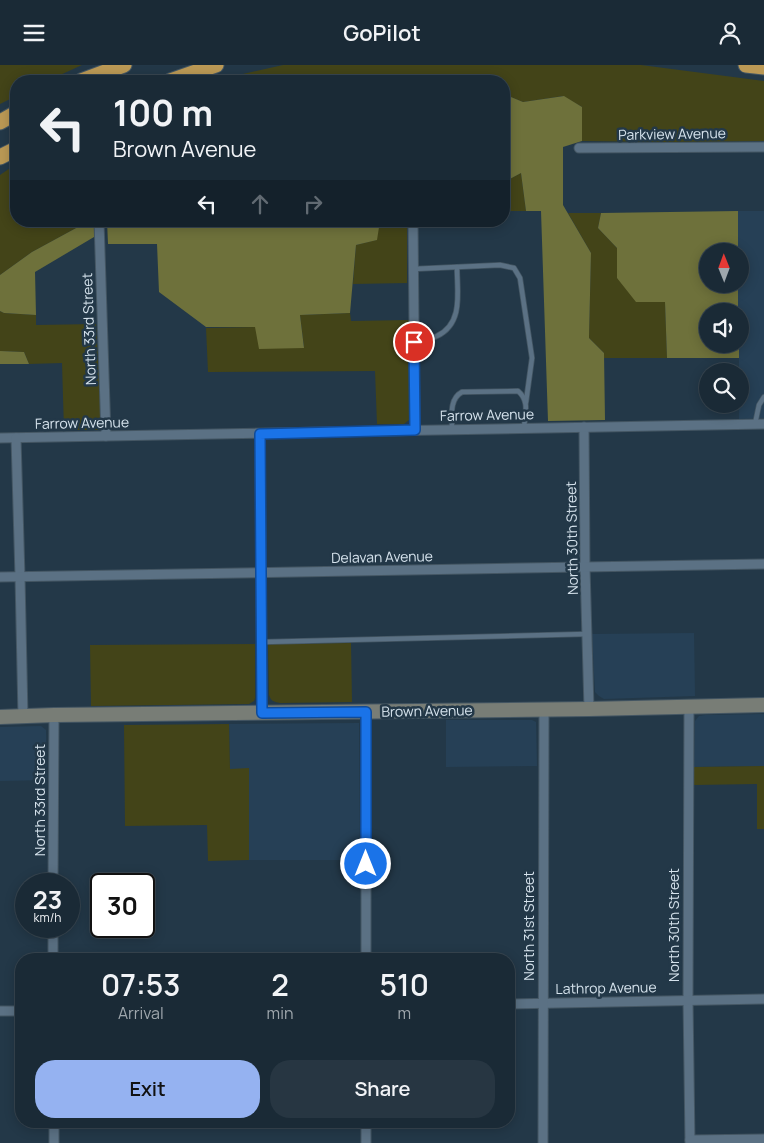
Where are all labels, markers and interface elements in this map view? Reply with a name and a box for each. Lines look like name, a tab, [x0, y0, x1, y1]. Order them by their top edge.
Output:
text: GoPilot	[343, 18, 421, 48]
icon: menu	[20, 19, 48, 47]
icon: person	[716, 19, 744, 47]
text: 100 m	[113, 89, 213, 137]
icon: left	[30, 95, 95, 160]
street label: Parkview Avenue	[618, 123, 726, 144]
text: Brown Avenue	[113, 134, 256, 164]
icon: left	[193, 190, 221, 218]
icon: ahead	[246, 190, 274, 218]
icon: right	[299, 190, 327, 218]
north arrow	[699, 243, 749, 293]
map controls	[699, 243, 749, 413]
street label: North 33rd Street	[77, 272, 100, 385]
button: sound	[699, 303, 749, 353]
pin	[393, 321, 435, 363]
icon: arrive	[400, 328, 428, 356]
button: search	[699, 363, 749, 413]
street label: Farrow Avenue	[440, 404, 534, 425]
street label: Farrow Avenue	[35, 412, 129, 433]
street label: North 30th Street	[561, 481, 582, 595]
street label: Delavan Avenue	[331, 546, 433, 567]
street label: Brown Avenue	[381, 700, 473, 721]
street label: North 33rd Street	[30, 743, 49, 856]
position arrow	[339, 837, 391, 889]
street label: North 30th Street	[664, 868, 683, 982]
street label: North 31st Street	[519, 871, 538, 981]
speed limit sign: 30	[90, 873, 155, 938]
text: 23	[33, 882, 62, 917]
text: km/h	[34, 909, 61, 926]
text: 07:53	[101, 964, 181, 1005]
text: 2	[271, 964, 289, 1005]
text: 510	[379, 964, 429, 1005]
street label: Lathrop Avenue	[555, 977, 657, 998]
text: Arrival	[118, 1002, 164, 1024]
text: min	[267, 1002, 293, 1024]
text: m	[397, 1002, 411, 1024]
button: Exit	[35, 1060, 260, 1118]
button: Share	[270, 1060, 495, 1118]

